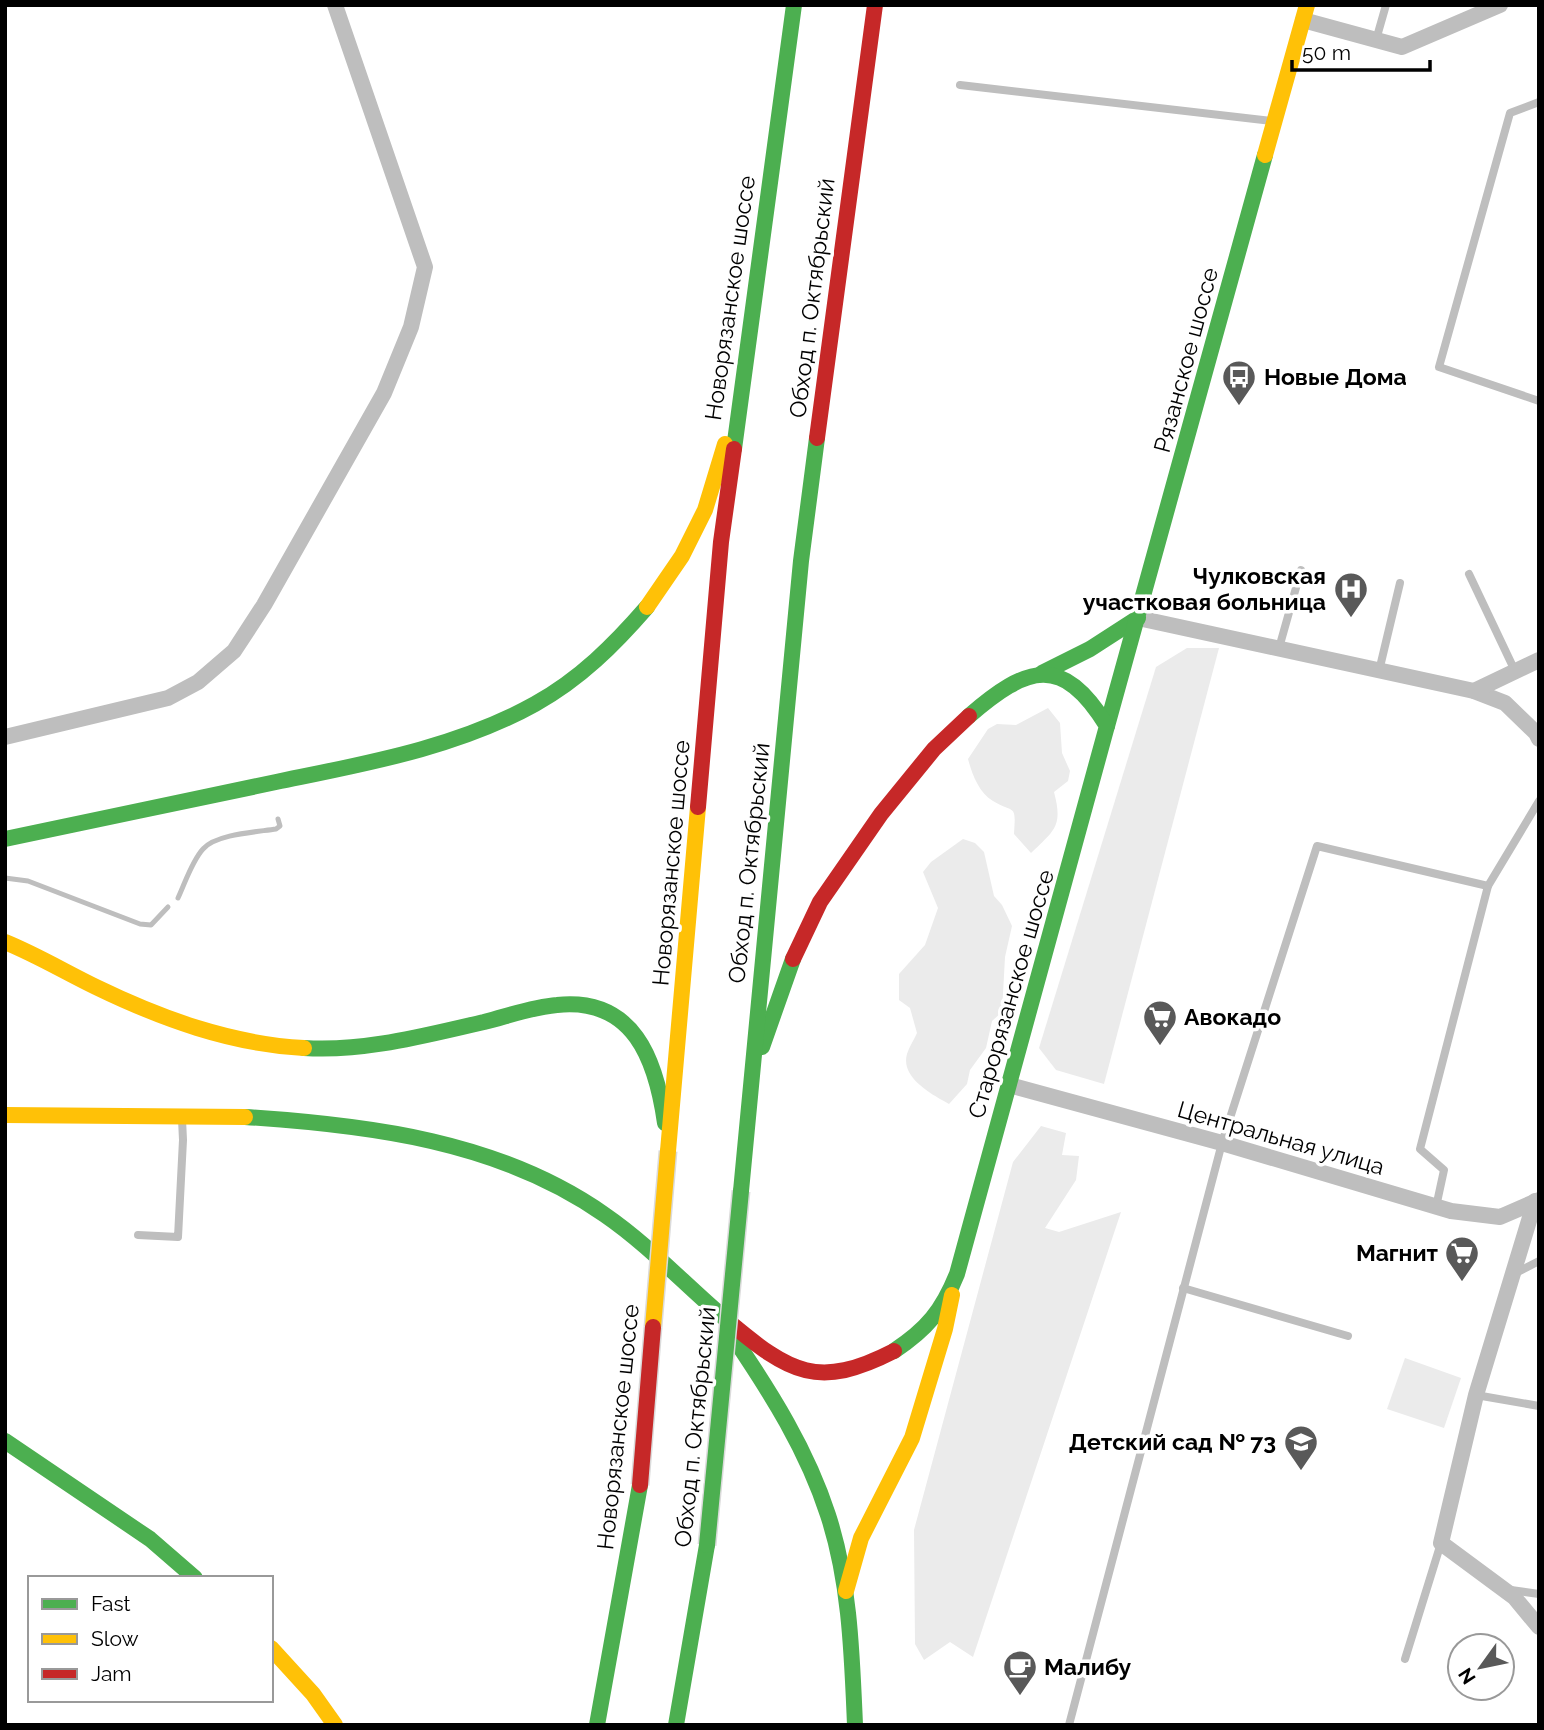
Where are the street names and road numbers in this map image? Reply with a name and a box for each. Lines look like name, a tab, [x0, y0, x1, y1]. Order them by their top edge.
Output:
street label: Новорязанское шоссе	[699, 174, 760, 422]
street label: Обход п. Октябрьский	[783, 176, 840, 419]
street label: Рязанское шоссе	[1148, 265, 1223, 455]
street label: Новорязанское шоссе	[646, 739, 695, 987]
street label: Обход п. Октябрьский	[722, 741, 775, 984]
street label: Старорязанское шоссе	[962, 866, 1059, 1121]
street label: Центральная улица	[1175, 1095, 1388, 1180]
street label: Новорязанское шоссе	[591, 1303, 644, 1551]
street label: Обход п. Октябрьский	[668, 1305, 721, 1548]

